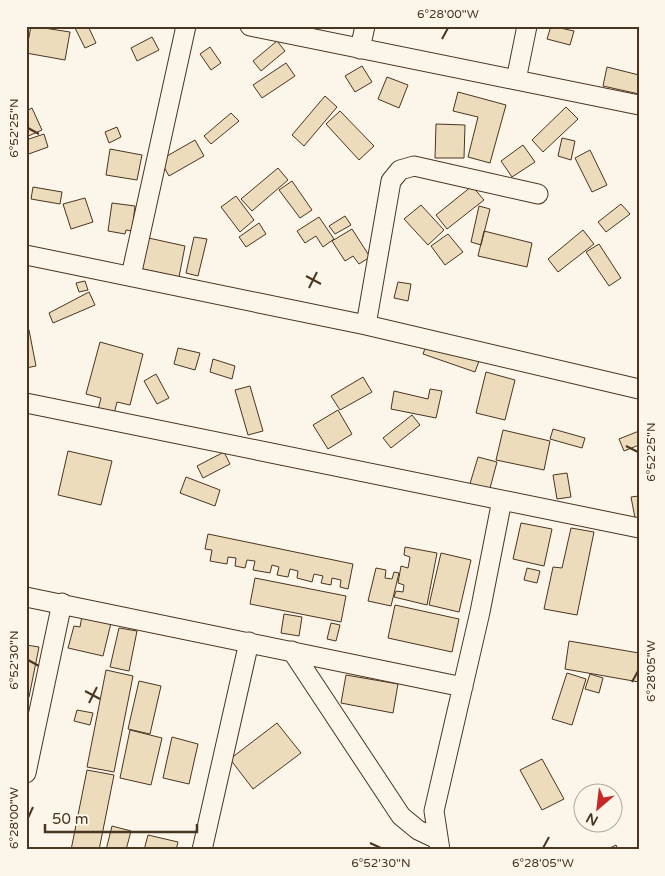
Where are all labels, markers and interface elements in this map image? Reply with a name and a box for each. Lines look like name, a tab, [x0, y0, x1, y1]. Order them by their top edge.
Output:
text: 6°28'00"W	[417, 7, 479, 21]
text: 6°52'25"N	[7, 98, 21, 158]
text: 6°52'25"N	[644, 422, 658, 482]
text: 6°52'30"N	[7, 630, 21, 690]
text: 6°28'05"W	[644, 640, 658, 702]
north arrow	[572, 784, 622, 834]
text: 6°28'00"W	[7, 787, 21, 849]
scale bar	[45, 801, 198, 833]
text: N	[583, 809, 601, 829]
text: 50 m	[52, 810, 89, 828]
text: 6°52'30"N	[351, 856, 411, 870]
text: 6°28'05"W	[512, 856, 574, 870]

